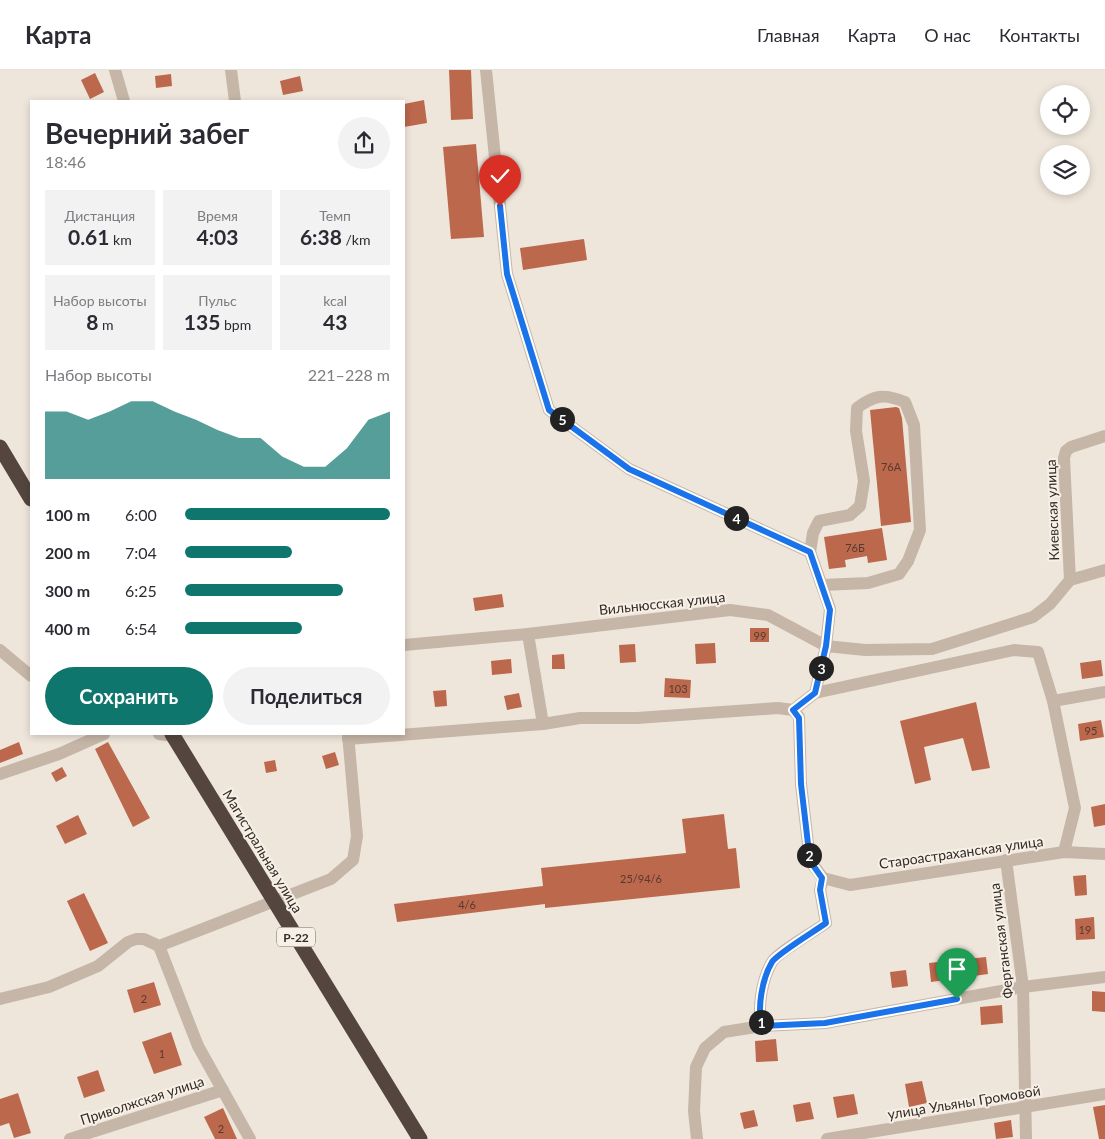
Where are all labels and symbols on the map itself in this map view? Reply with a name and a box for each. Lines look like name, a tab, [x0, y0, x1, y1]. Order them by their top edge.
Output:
pin	[479, 155, 521, 206]
pin: 5	[550, 406, 574, 432]
street label: Киевская улица	[1042, 459, 1062, 561]
house number: 76А	[881, 460, 902, 473]
pin: 4	[724, 506, 748, 530]
house number: 76Б	[845, 541, 865, 554]
street label: Вильнюсская улица	[598, 588, 726, 618]
house number: 99	[754, 629, 766, 642]
pin: 3	[808, 656, 834, 680]
house number: 103	[668, 682, 688, 695]
house number: 95	[1085, 724, 1097, 737]
street label: Магистральная улица	[220, 786, 307, 916]
street label: Староастраханская улица	[878, 832, 1044, 872]
pin: 2	[796, 842, 822, 868]
house number: 25/94/6	[620, 872, 662, 885]
street label: Ферганская улица	[985, 882, 1017, 1000]
house number: 4/6	[458, 898, 476, 911]
house number: 19	[1079, 923, 1091, 936]
road number: Р-22	[277, 928, 315, 946]
pin	[936, 948, 978, 999]
house number: 2	[141, 992, 147, 1005]
pin: 1	[748, 1010, 774, 1034]
house number: 1	[159, 1047, 165, 1060]
street label: Приволжская улица	[78, 1072, 206, 1128]
street label: улица Ульяны Громовой	[886, 1082, 1042, 1122]
house number: 2	[218, 1122, 224, 1135]

